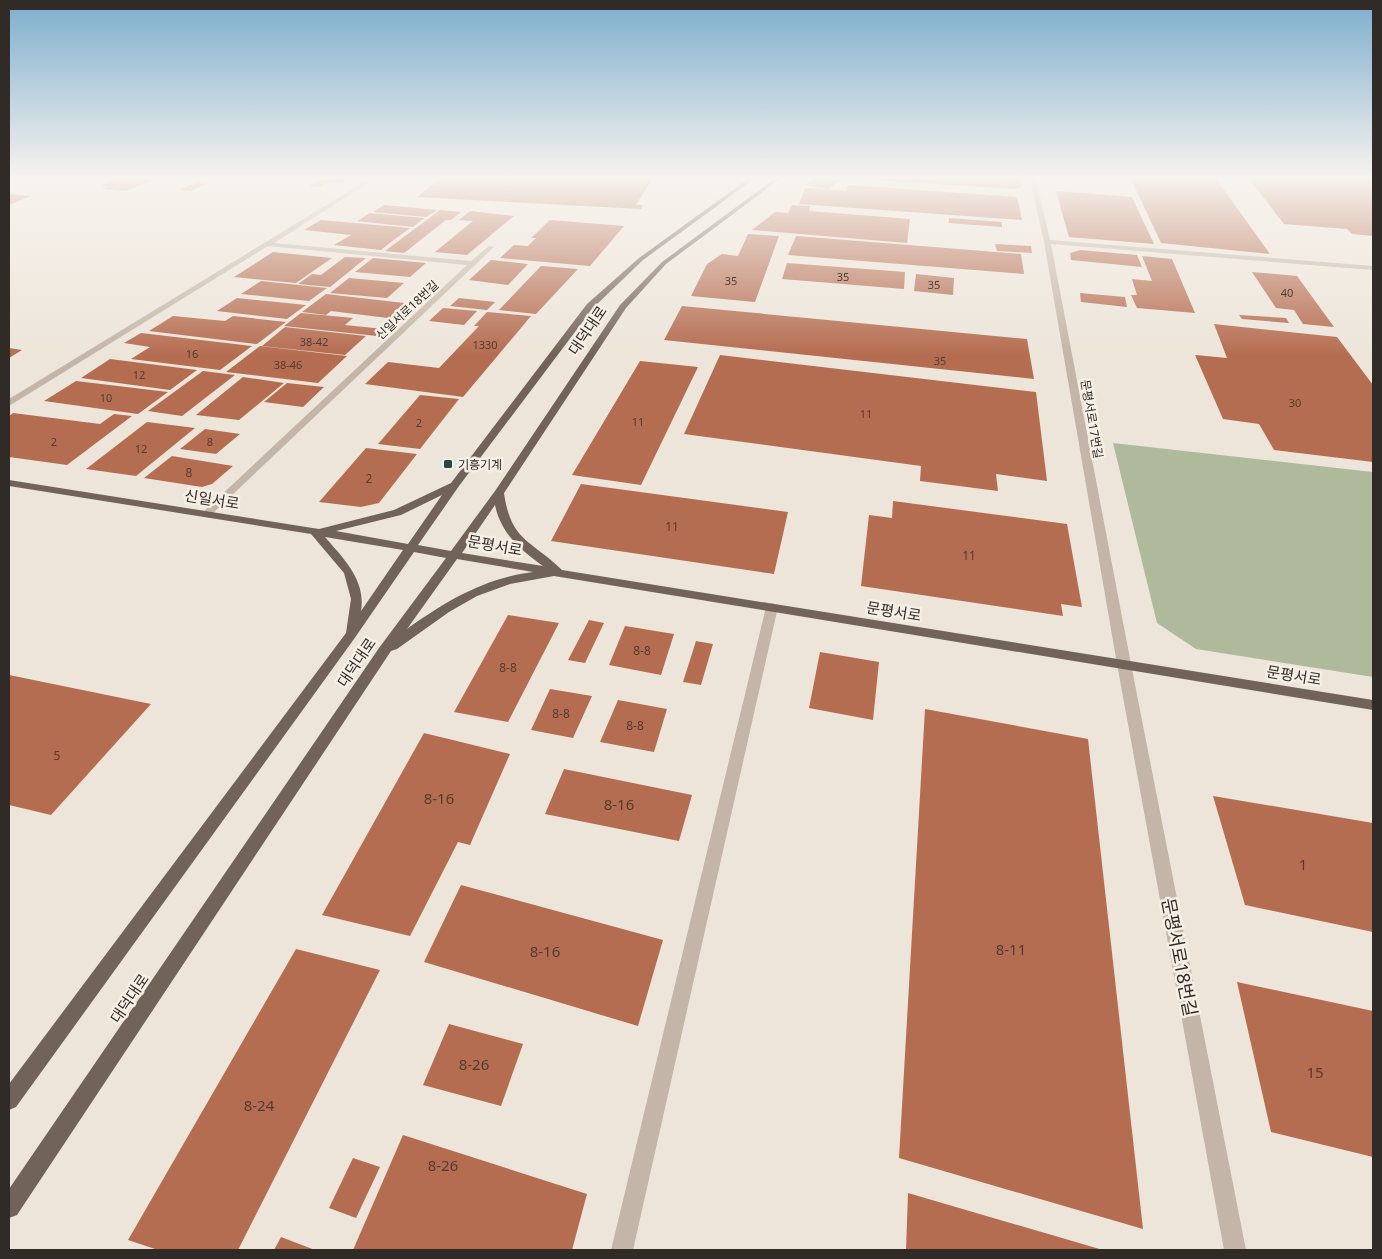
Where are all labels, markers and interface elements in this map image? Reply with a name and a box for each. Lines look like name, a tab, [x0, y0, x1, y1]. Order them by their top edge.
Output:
house number: 35	[837, 269, 849, 284]
house number: 35	[725, 273, 737, 288]
street label: 신일서로18번길	[372, 277, 442, 343]
house number: 35	[928, 277, 940, 292]
house number: 40	[1281, 285, 1293, 300]
street label: 대덕대로	[563, 302, 611, 358]
house number: 38-42	[300, 334, 328, 349]
house number: 1330	[472, 337, 498, 352]
house number: 16	[186, 346, 198, 361]
house number: 35	[934, 353, 946, 368]
house number: 38-46	[274, 357, 302, 372]
house number: 12	[133, 367, 145, 382]
street label: 문평서로17번길	[1077, 378, 1107, 460]
house number: 10	[100, 390, 112, 405]
house number: 30	[1289, 395, 1301, 410]
house number: 11	[860, 406, 872, 421]
house number: 11	[632, 414, 644, 429]
house number: 2	[416, 415, 422, 430]
house number: 2	[51, 434, 57, 449]
house number: 8	[207, 434, 213, 449]
house number: 12	[135, 441, 147, 456]
place label: 기흥기계	[458, 456, 502, 473]
marker: 기흥기계	[442, 458, 454, 470]
house number: 8	[186, 464, 193, 481]
house number: 2	[366, 470, 373, 487]
street label: 신일서로	[183, 485, 241, 513]
house number: 11	[665, 518, 679, 535]
street label: 문평서로	[466, 530, 524, 560]
house number: 11	[962, 547, 976, 564]
street label: 문평서로	[865, 597, 923, 625]
street label: 대덕대로	[332, 634, 380, 690]
house number: 8-8	[633, 642, 651, 659]
house number: 8-8	[499, 659, 517, 676]
street label: 문평서로	[1265, 661, 1323, 689]
house number: 8-8	[552, 705, 570, 722]
house number: 8-8	[626, 717, 644, 734]
house number: 5	[54, 747, 61, 764]
house number: 8-16	[424, 788, 454, 808]
house number: 8-16	[604, 794, 634, 814]
house number: 1	[1299, 854, 1307, 874]
street label: 문평서로18번길	[1157, 896, 1203, 1018]
house number: 8-11	[996, 939, 1026, 959]
house number: 8-16	[530, 941, 560, 961]
street label: 대덕대로	[105, 970, 153, 1026]
house number: 8-26	[459, 1054, 489, 1074]
house number: 15	[1306, 1062, 1324, 1082]
house number: 8-24	[244, 1095, 275, 1115]
house number: 8-26	[428, 1155, 458, 1175]

